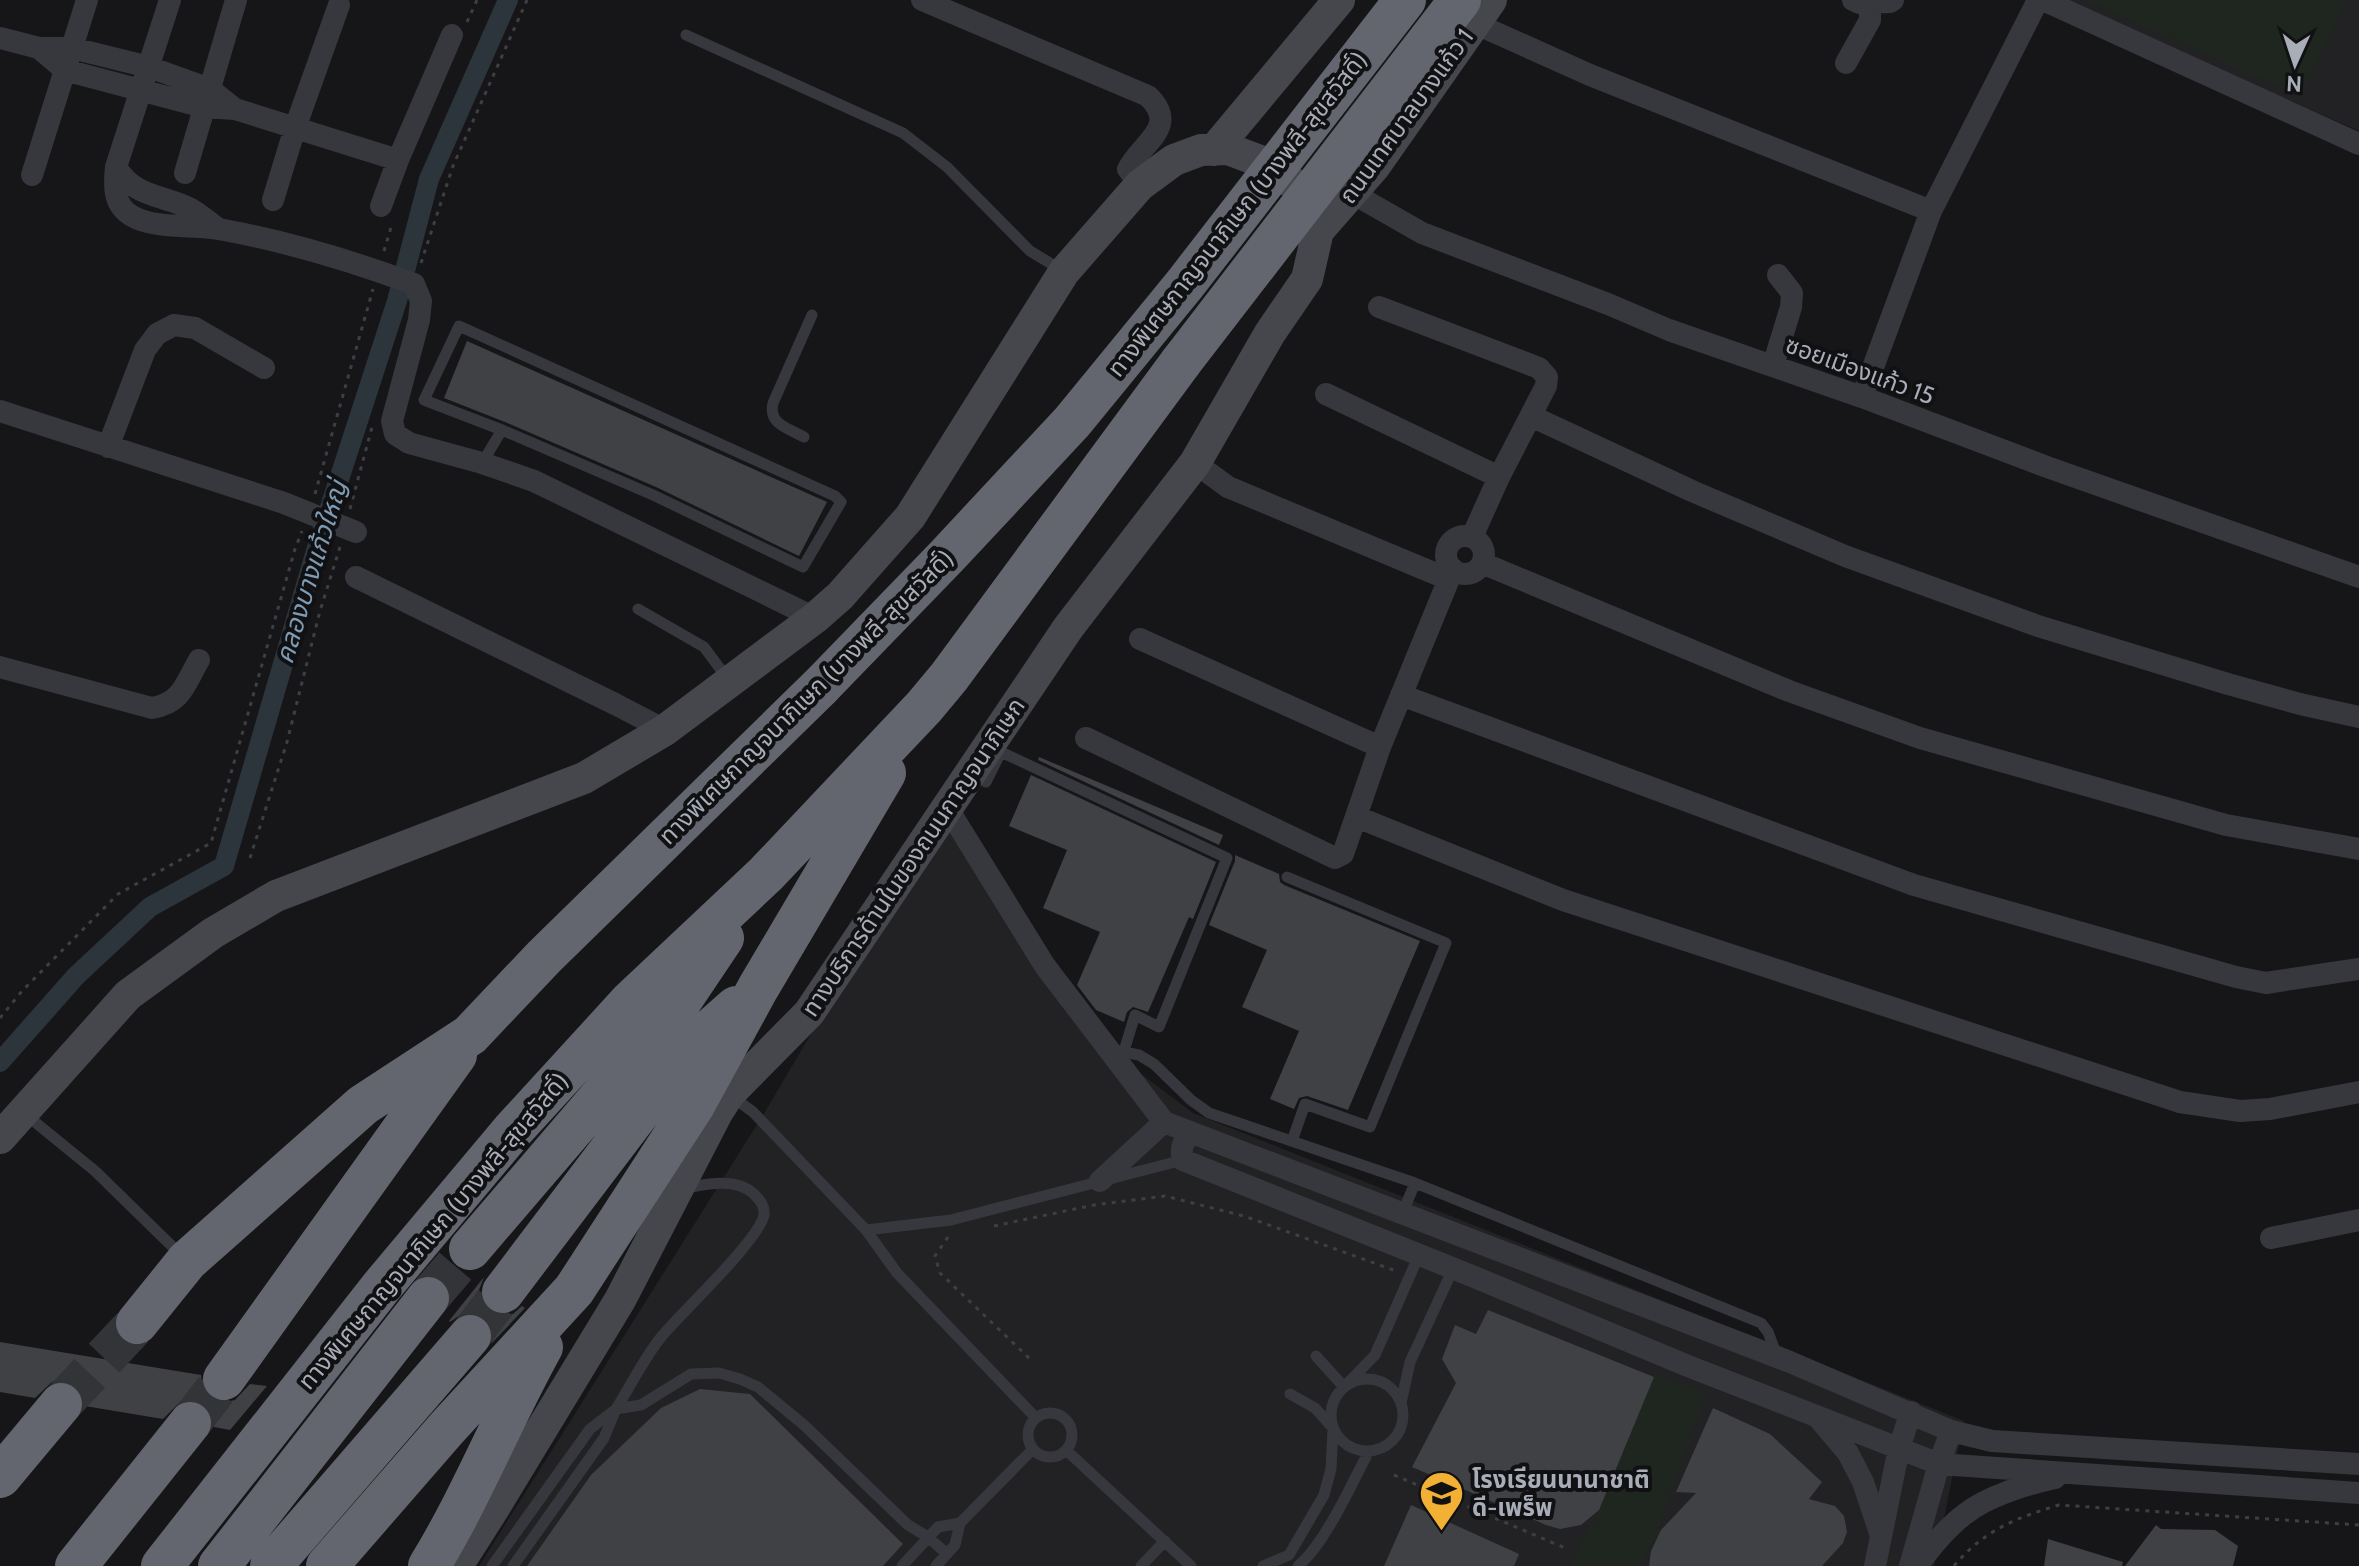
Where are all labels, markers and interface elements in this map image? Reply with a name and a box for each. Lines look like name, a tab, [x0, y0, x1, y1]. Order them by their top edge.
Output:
street label: ถนนเทศบาลบางแก้ว 1	[1333, 23, 1479, 209]
north arrow	[2255, 24, 2335, 104]
street label: ทางพิเศษกาญจนาภิเษก (บางพลี-สุขสวัสดิ์)	[1101, 46, 1374, 383]
text: N	[2286, 70, 2302, 97]
street label: ซอยเมืองแก้ว 15	[1782, 330, 1938, 410]
water label: คลองบางแก้วใหญ่	[268, 473, 355, 667]
street label: ทางพิเศษกาญจนาภิเษก (บางพลี-สุขสวัสดิ์)	[653, 544, 960, 851]
street label: ทางบริการด้านในของถนนกาญจนาภิเษก	[795, 692, 1031, 1022]
street label: ทางพิเศษกาญจนาภิเษก (บางพลี-สุขสวัสดิ์)	[292, 1067, 575, 1396]
place label: โรงเรียนนานาชาติ ดี-เพร็พ	[1472, 1465, 1650, 1522]
school or university icon: โรงเรียนนานาชาติ ดี-เพร็พ	[1417, 1469, 1465, 1532]

